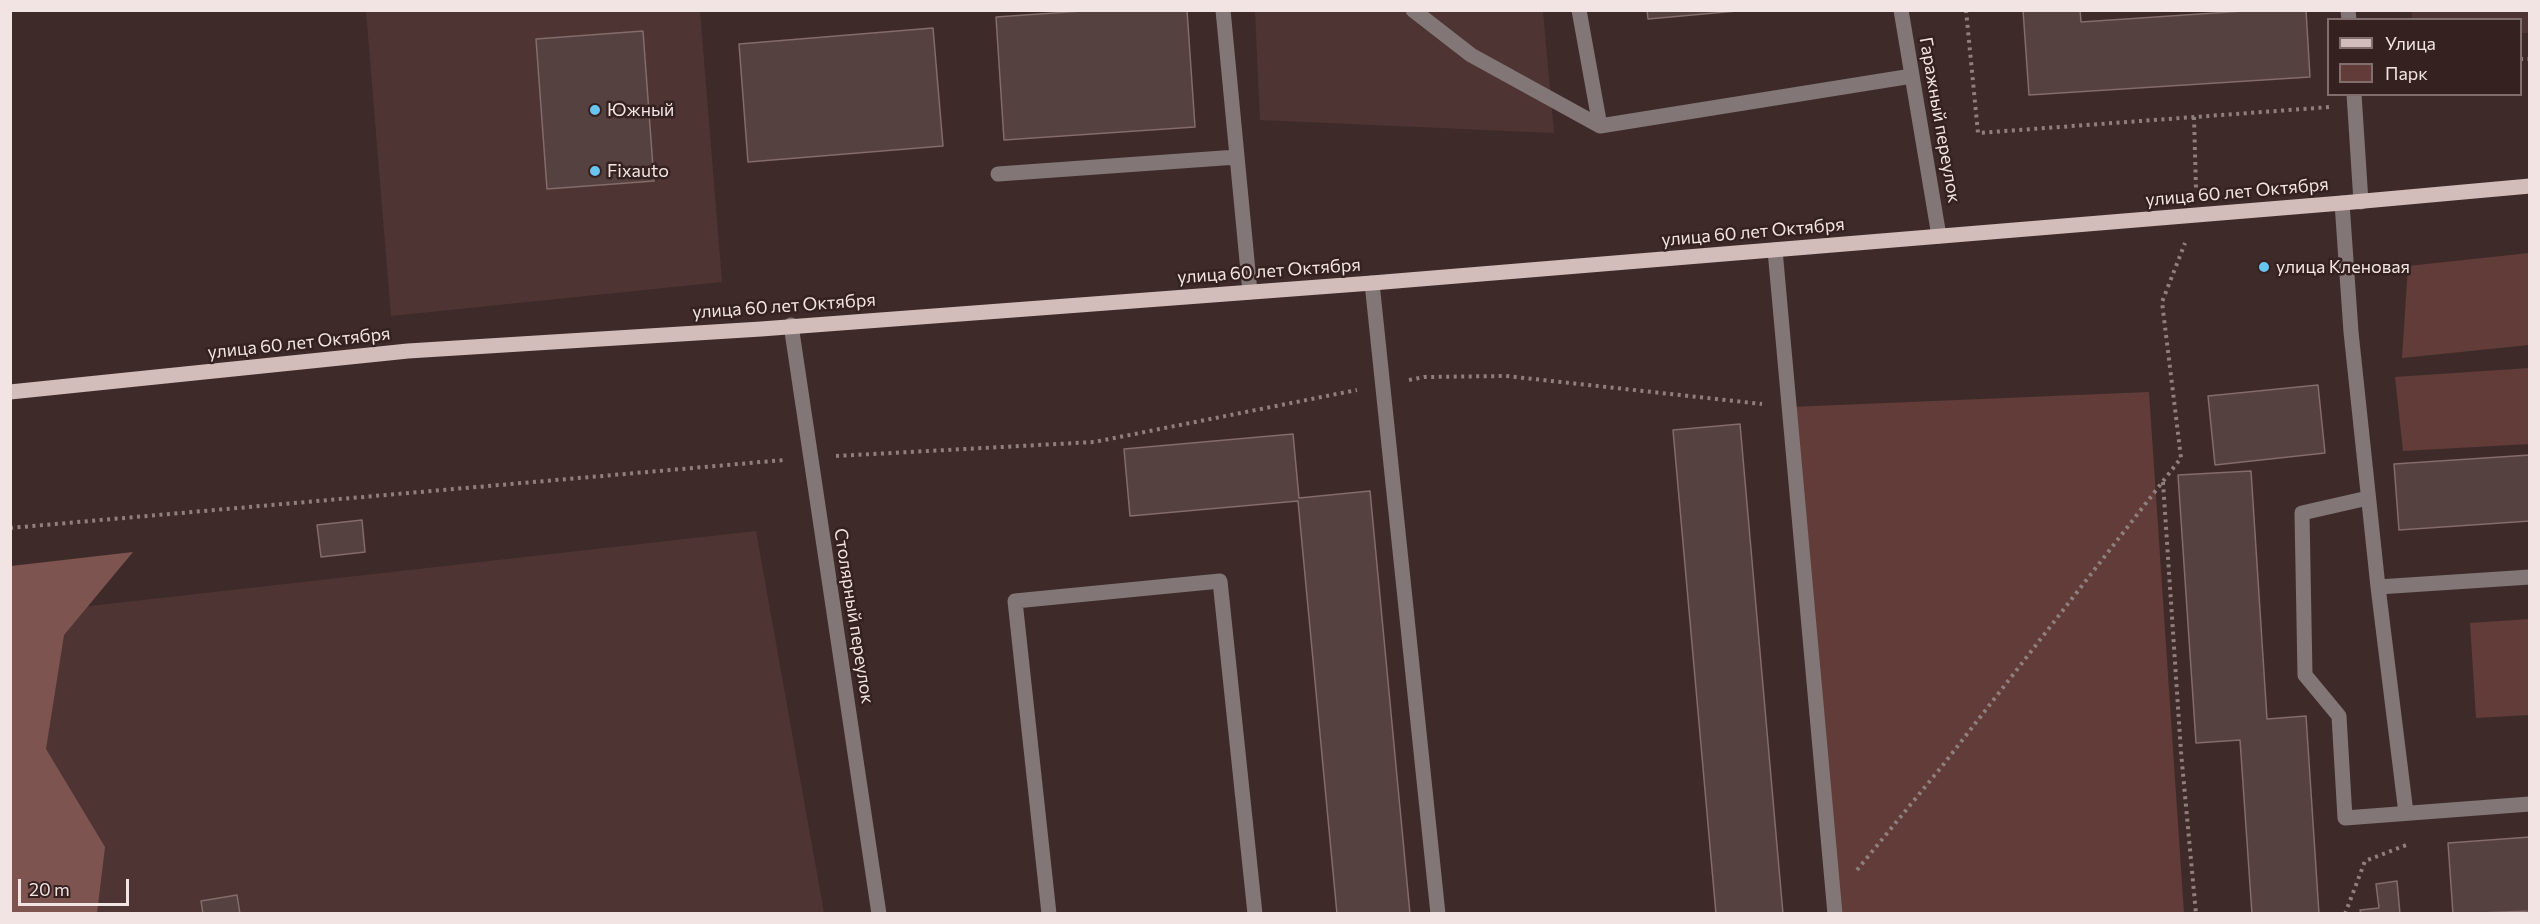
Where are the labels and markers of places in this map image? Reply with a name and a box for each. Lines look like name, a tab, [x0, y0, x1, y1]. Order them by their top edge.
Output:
place label: Южный	[607, 99, 674, 121]
marker: Южный	[588, 103, 602, 117]
place label: Fixauto	[607, 160, 669, 182]
marker: Fixauto	[588, 164, 602, 178]
place label: улица Кленовая	[2276, 256, 2410, 278]
marker: улица Кленовая	[2257, 260, 2271, 274]

